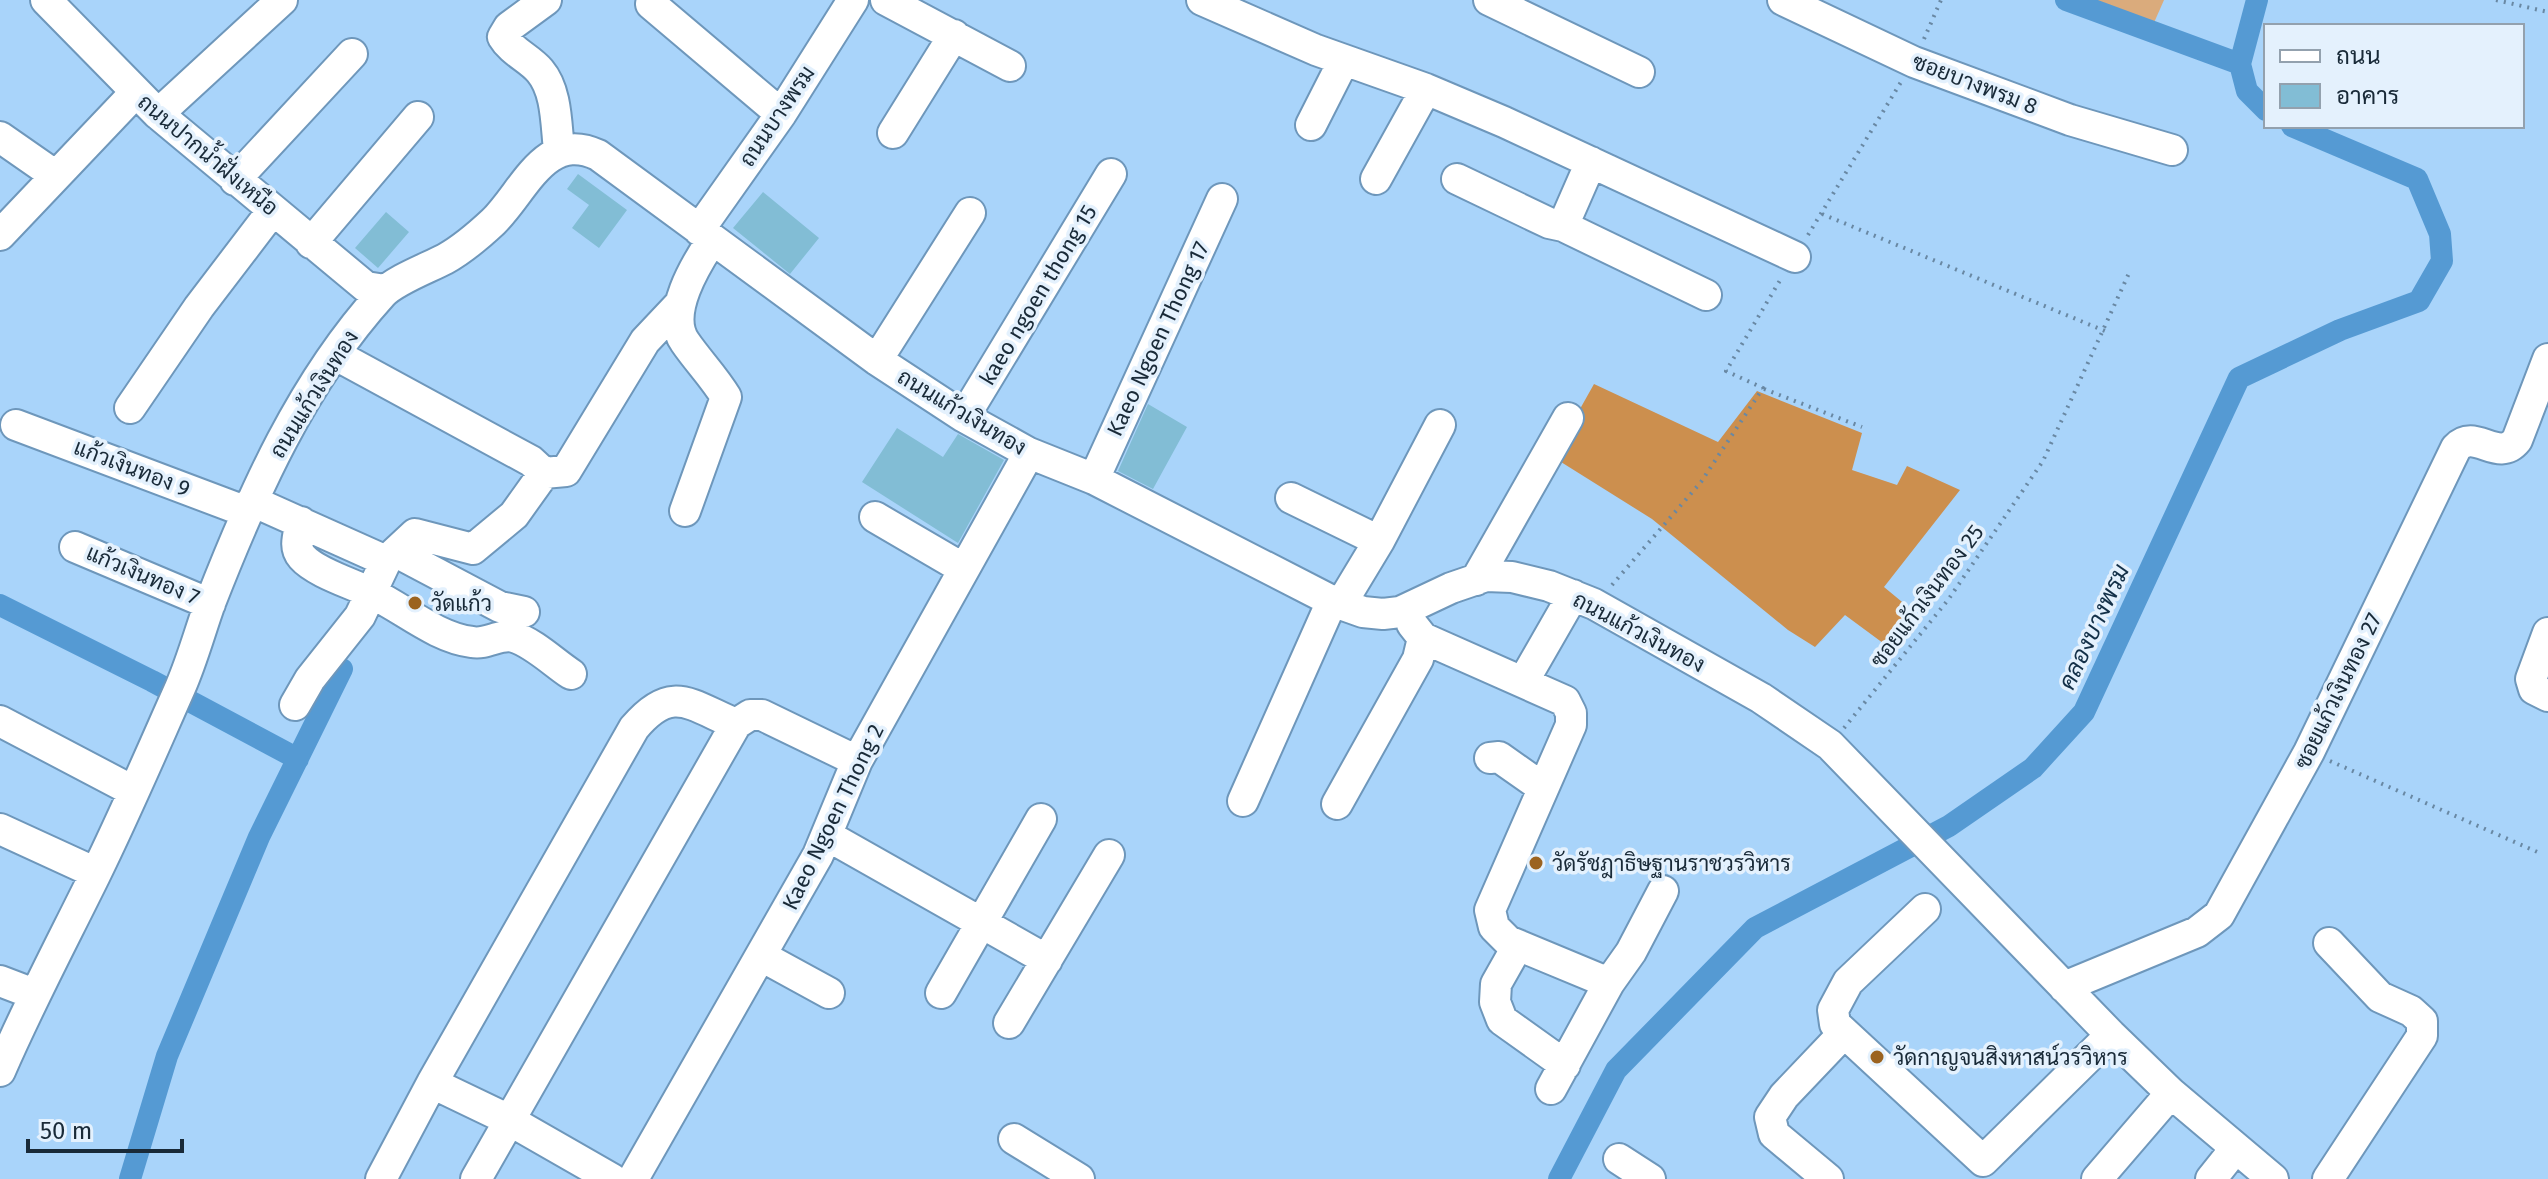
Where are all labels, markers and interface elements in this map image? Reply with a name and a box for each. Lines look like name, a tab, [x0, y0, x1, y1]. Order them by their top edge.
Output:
legend	[2264, 24, 2524, 128]
text: ถนน	[2336, 42, 2381, 70]
street label: ซอยบางพรม 8	[1909, 48, 2041, 120]
street label: ถนนบางพรม	[733, 61, 821, 171]
text: อาคาร	[2336, 82, 2399, 110]
street label: ถนนปากน้ำฝั่งเหนือ	[132, 84, 287, 221]
street label: kaeo ngoen thong 15	[974, 200, 1102, 390]
street label: Kaeo Ngoen Thong 17	[1101, 237, 1215, 441]
street label: ถนนแก้วเงินทอง	[263, 325, 364, 463]
street label: ถนนแก้วเงินทอง	[893, 362, 1032, 461]
street label: แก้วเงินทอง 9	[70, 433, 194, 503]
street label: ซอยแก้วเงินทอง 25	[1864, 519, 1989, 673]
street label: แก้วเงินทอง 7	[82, 538, 204, 611]
water label: คลองบางพรม	[2053, 560, 2135, 694]
street label: ถนนแก้วเงินทอง	[1568, 585, 1710, 678]
place label: วัดแก้ว	[431, 589, 492, 617]
marker: วัดแก้ว	[406, 594, 424, 612]
street label: ซอยแก้วเงินทอง 27	[2288, 608, 2388, 773]
street label: Kaeo Ngoen Thong 2	[776, 720, 890, 914]
place label: วัดรัชฎาธิษฐานราชวรวิหาร	[1552, 850, 1791, 879]
marker: วัดรัชฎาธิษฐานราชวรวิหาร	[1527, 854, 1545, 872]
place label: วัดกาญจนสิงหาสน์วรวิหาร	[1893, 1043, 2128, 1071]
marker: วัดกาญจนสิงหาสน์วรวิหาร	[1868, 1048, 1886, 1066]
scale bar	[28, 1103, 182, 1153]
text: 50 m	[40, 1117, 92, 1145]

